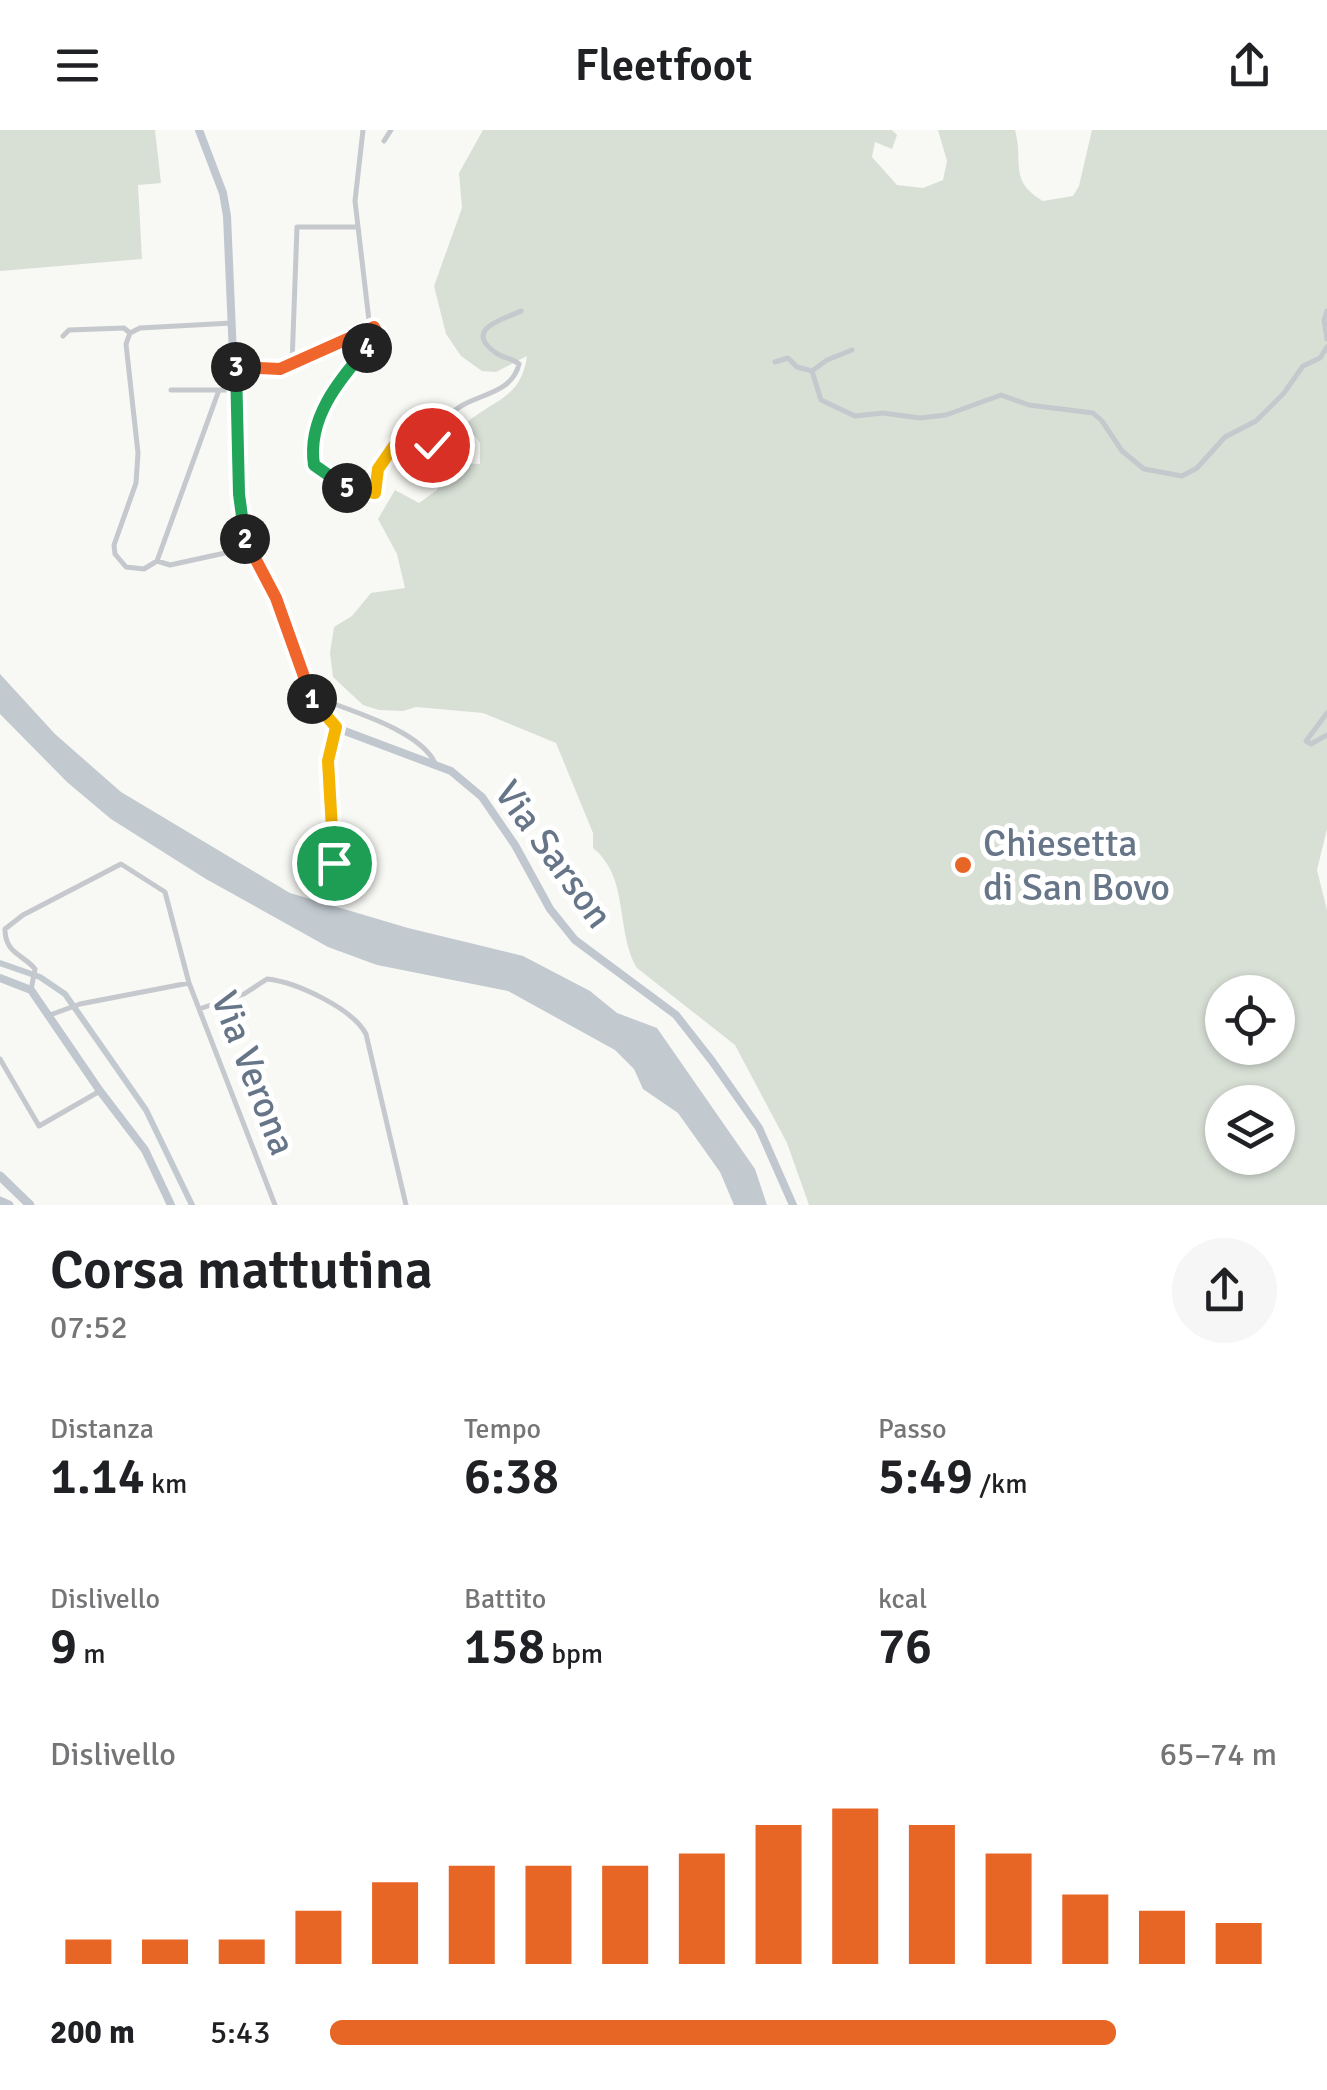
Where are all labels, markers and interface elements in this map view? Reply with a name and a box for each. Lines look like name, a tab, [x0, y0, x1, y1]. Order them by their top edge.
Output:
icon: menu	[50, 38, 105, 93]
text: Fleetfoot	[575, 38, 752, 93]
icon: share	[1222, 38, 1277, 93]
pin: 4	[342, 323, 392, 373]
text: 4	[359, 331, 375, 365]
pin: 3	[211, 342, 261, 392]
text: 3	[228, 350, 244, 384]
pin	[390, 403, 475, 488]
icon: check	[405, 418, 460, 473]
pin: 5	[322, 463, 372, 513]
text: 5	[339, 471, 355, 505]
pin: 2	[220, 514, 270, 564]
text: 2	[237, 522, 253, 556]
pin: 1	[287, 674, 337, 724]
text: 1	[304, 682, 320, 716]
street label: Via Sarson	[484, 771, 623, 937]
place label: Chiesetta di San Bovo	[983, 820, 1170, 911]
pin	[292, 821, 377, 906]
icon: arrive	[307, 836, 362, 891]
marker: Chiesetta di San Bovo	[952, 854, 974, 876]
map controls	[1205, 975, 1295, 1175]
button: locate	[1205, 975, 1295, 1065]
street label: Via Verona	[201, 985, 306, 1162]
button: layers	[1205, 1085, 1295, 1175]
text: Corsa mattutina	[50, 1236, 433, 1304]
button: share	[1172, 1238, 1277, 1343]
text: 07:52	[50, 1308, 128, 1347]
text: Distanza	[50, 1412, 154, 1446]
text: Tempo	[464, 1412, 541, 1446]
text: Passo	[878, 1412, 947, 1446]
text: 1.14	[50, 1446, 145, 1508]
text: 6:38	[464, 1446, 559, 1508]
text: 5:49	[878, 1446, 973, 1508]
text: km	[145, 1467, 187, 1501]
text: /km	[973, 1467, 1027, 1501]
text: Dislivello	[50, 1582, 160, 1616]
text: Battito	[464, 1582, 546, 1616]
text: kcal	[878, 1582, 927, 1616]
text: 9	[50, 1616, 77, 1678]
text: 158	[464, 1616, 545, 1678]
text: 76	[878, 1616, 932, 1678]
text: m	[77, 1637, 106, 1671]
text: bpm	[545, 1637, 603, 1671]
text: Dislivello	[50, 1735, 176, 1774]
text: 65–74 m	[1160, 1735, 1277, 1774]
text: 200 m	[50, 2013, 135, 2052]
text: 5:43	[210, 2013, 270, 2052]

